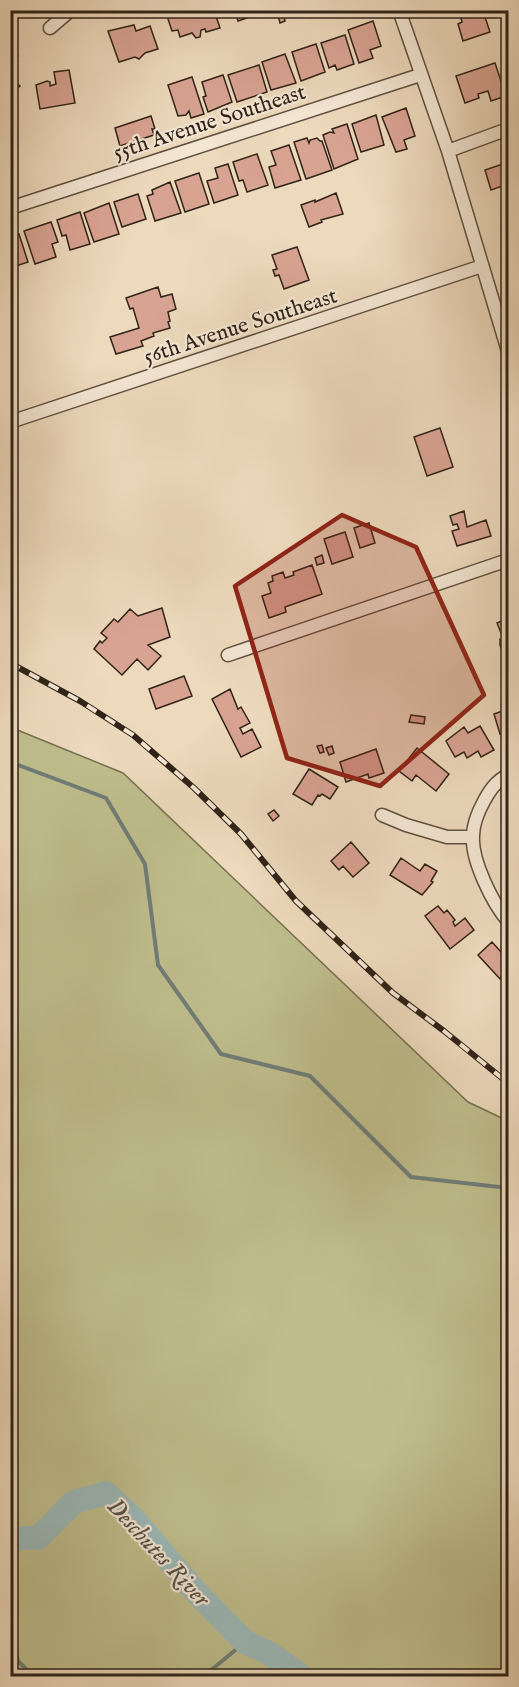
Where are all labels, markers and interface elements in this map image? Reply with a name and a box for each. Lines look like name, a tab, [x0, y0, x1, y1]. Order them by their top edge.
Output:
street label: 55th Avenue Southeast	[110, 78, 310, 167]
street label: 56th Avenue Southeast	[140, 282, 341, 371]
water label: Deschutes River	[100, 1492, 217, 1615]

